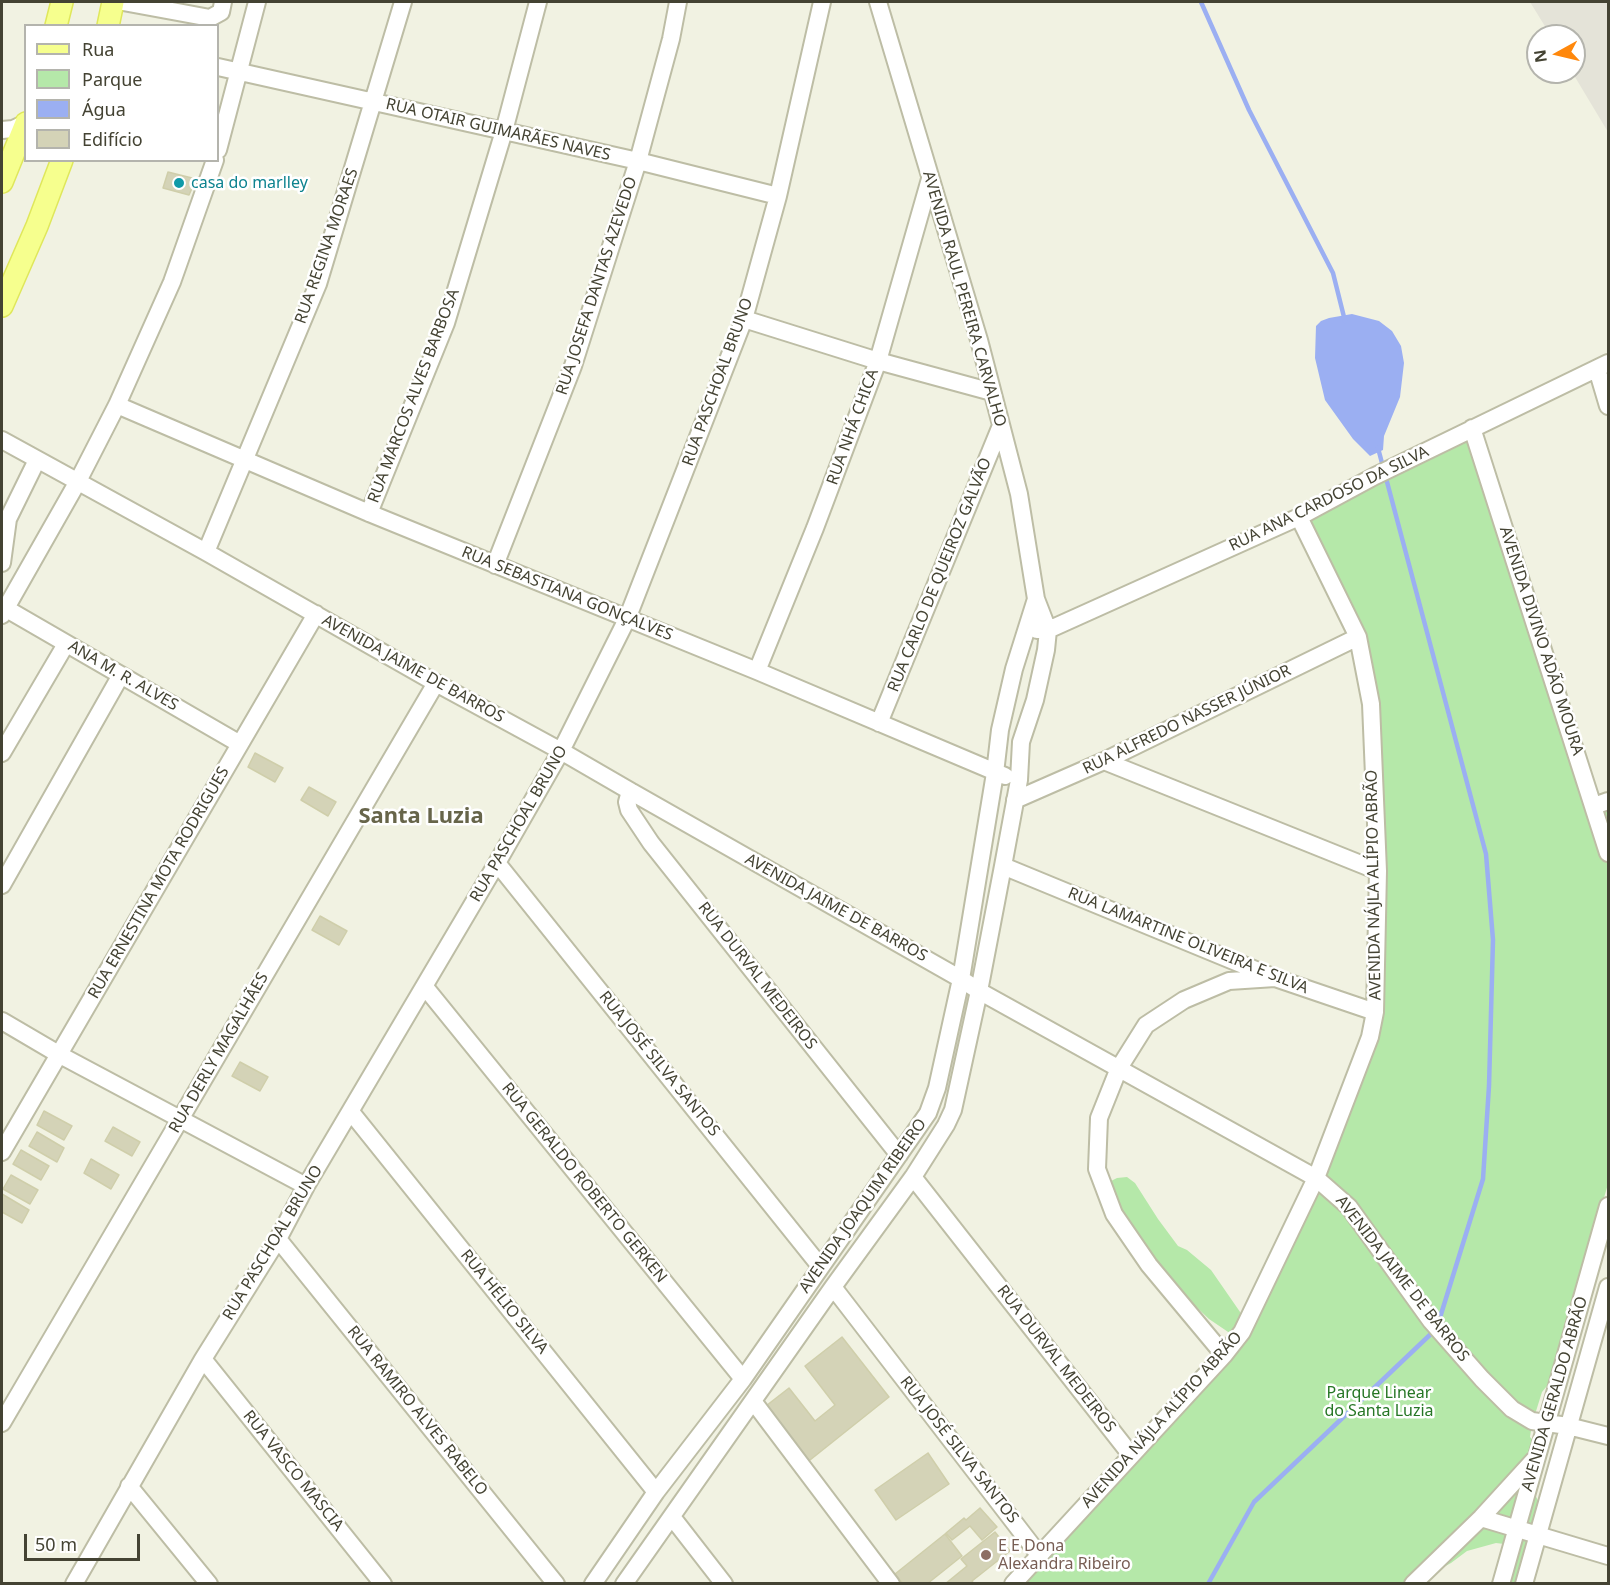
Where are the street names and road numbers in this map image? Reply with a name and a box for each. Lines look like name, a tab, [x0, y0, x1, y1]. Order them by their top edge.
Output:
street label: RUA OTAIR GUIMARÃES NAVES	[384, 95, 612, 165]
street label: RUA REGINA MORAES	[291, 166, 363, 326]
street label: AVENIDA RAUL PEREIRA CARVALHO	[918, 169, 1010, 429]
street label: RUA JOSEFA DANTAS AZEVEDO	[553, 174, 641, 398]
street label: RUA MARCOS ALVES BARBOSA	[364, 286, 464, 506]
street label: RUA PASCHOAL BRUNO	[679, 295, 757, 469]
street label: RUA NHÁ CHICA	[823, 366, 883, 488]
street label: RUA ANA CARDOSO DA SILVA	[1226, 442, 1432, 556]
street label: RUA CARLO DE QUEIROZ GALVÃO	[884, 455, 996, 695]
street label: AVENIDA DIVINO ADÃO MOURA	[1495, 524, 1587, 758]
street label: RUA SEBASTIANA GONÇALVES	[459, 543, 675, 645]
street label: AVENIDA JAIME DE BARROS	[318, 611, 508, 727]
street label: ANA M. R. ALVES	[65, 637, 181, 715]
street label: RUA ALFREDO NASSER JÚNIOR	[1080, 661, 1294, 779]
street label: RUA PASCHOAL BRUNO	[466, 742, 572, 906]
street label: RUA ERNESTINA MOTA RODRIGUES	[85, 764, 233, 1002]
street label: AVENIDA NÁJLA ALÍPIO ABRÃO	[1362, 770, 1386, 1000]
street label: AVENIDA JAIME DE BARROS	[741, 850, 931, 966]
street label: RUA LAMARTINE OLIVEIRA E SILVA	[1065, 884, 1311, 998]
street label: RUA DURVAL MEDEIROS	[694, 899, 820, 1053]
street label: RUA DERLY MAGALHÃES	[165, 969, 273, 1137]
street label: RUA JOSÉ SILVA SANTOS	[595, 988, 723, 1140]
street label: RUA GERALDO ROBERTO GERKEN	[497, 1079, 671, 1287]
street label: AVENIDA JOAQUIM RIBEIRO	[795, 1115, 931, 1297]
street label: RUA PASCHOAL BRUNO	[219, 1162, 327, 1324]
street label: AVENIDA JAIME DE BARROS	[1331, 1192, 1473, 1366]
street label: RUA HÉLIO SILVA	[456, 1246, 552, 1358]
street label: RUA DURVAL MEDEIROS	[993, 1282, 1119, 1436]
street label: AVENIDA GERALDO ABRÃO	[1518, 1294, 1592, 1494]
street label: RUA RAMIRO ALVES RABELO	[343, 1322, 491, 1500]
street label: AVENIDA NÁJLA ALÍPIO ABRÃO	[1078, 1328, 1246, 1512]
street label: RUA JOSÉ SILVA SANTOS	[896, 1373, 1022, 1527]
street label: RUA VASCO MASCIA	[238, 1407, 348, 1535]

